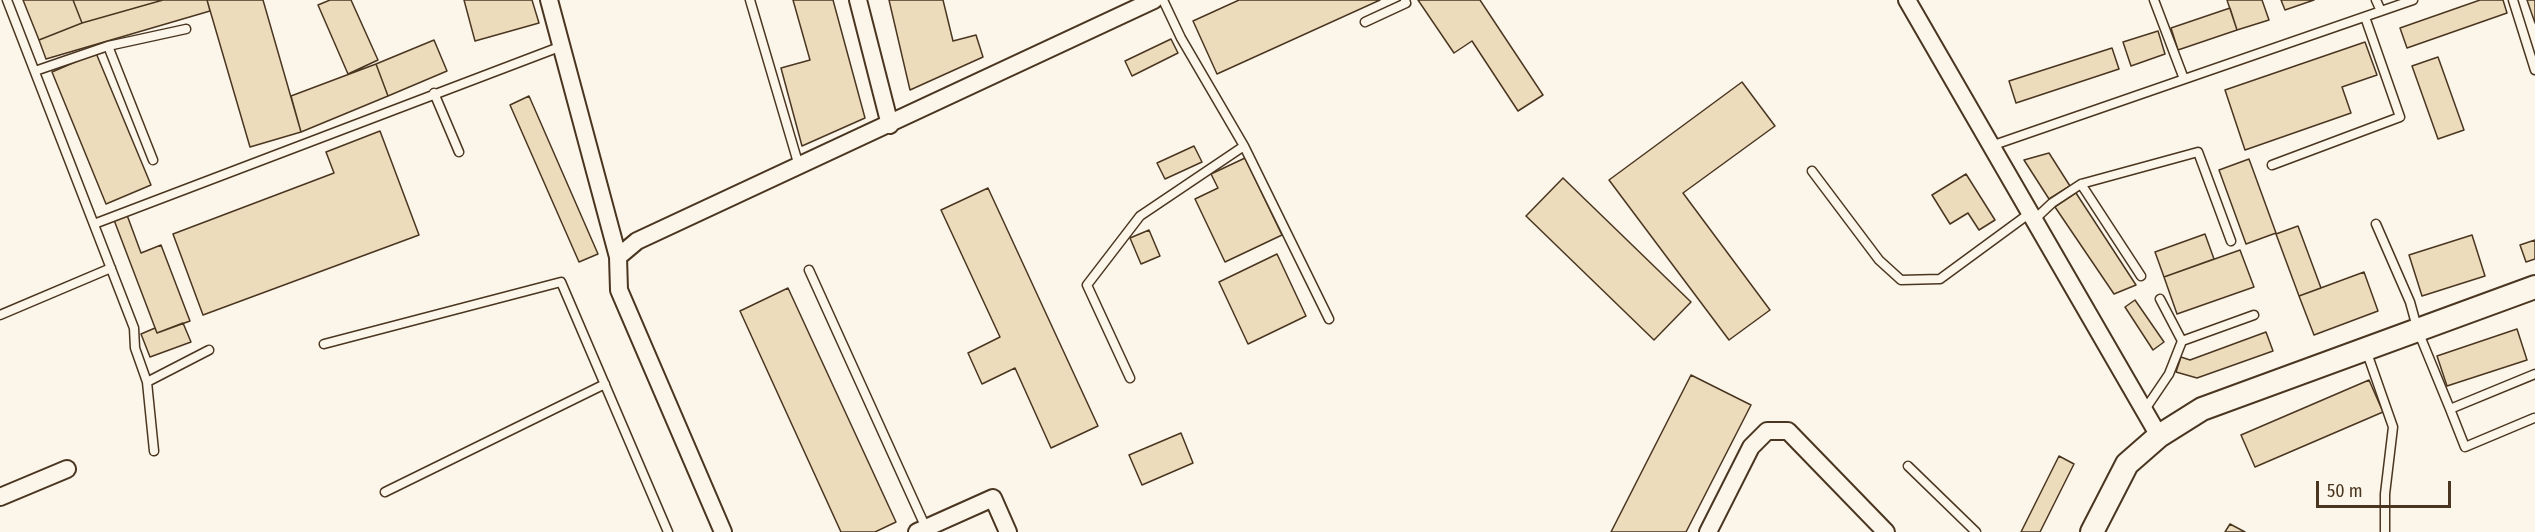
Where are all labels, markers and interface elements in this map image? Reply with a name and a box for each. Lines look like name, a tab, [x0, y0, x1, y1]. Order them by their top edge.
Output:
scale bar	[2319, 469, 2454, 507]
text: 50 m	[2327, 480, 2363, 502]

